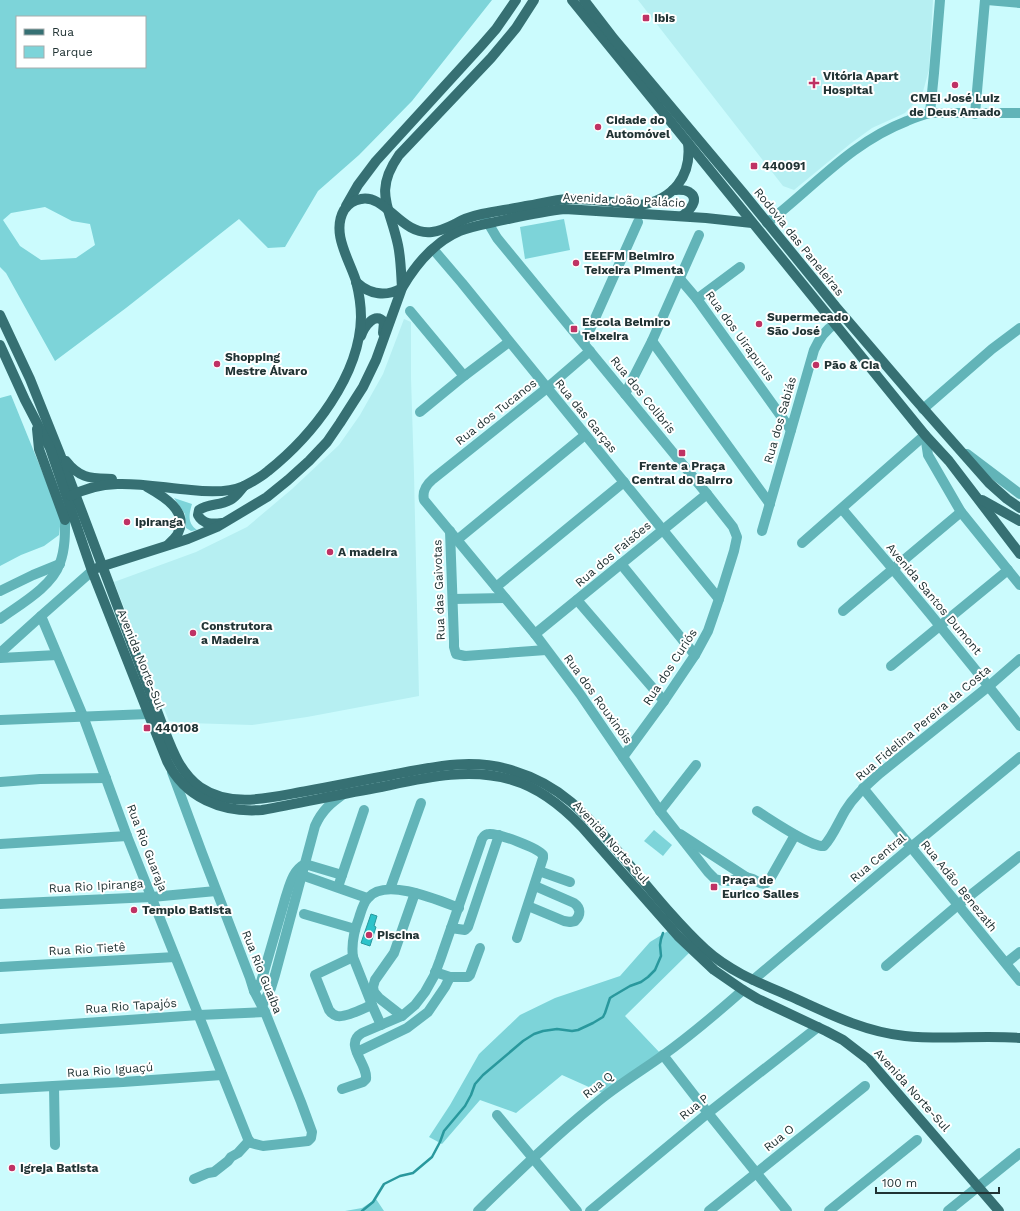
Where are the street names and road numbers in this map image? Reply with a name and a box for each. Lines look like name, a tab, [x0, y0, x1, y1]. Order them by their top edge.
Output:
street label: Rodovia das Paneleiras	[751, 185, 847, 299]
street label: Avenida João Palácio	[562, 190, 686, 210]
street label: Rua dos Uirapurus	[703, 288, 777, 384]
street label: Rua dos Colibris	[608, 354, 678, 436]
street label: Rua dos Sabiás	[761, 375, 799, 465]
street label: Rua dos Tucanos	[453, 376, 539, 448]
street label: Rua das Garças	[552, 376, 620, 456]
street label: Rua dos Faisões	[572, 518, 654, 590]
street label: Rua das Gaivotas	[430, 539, 448, 641]
street label: Avenida Santos Dumont	[883, 541, 985, 657]
street label: Avenida Norte-Sul	[115, 607, 168, 711]
street label: Rua dos Curiós	[640, 626, 700, 708]
street label: Rua dos Rouxinóis	[561, 652, 635, 746]
street label: Rua Fidelina Pereira da Costa	[853, 662, 993, 784]
street label: Avenida Norte-Sul	[570, 798, 652, 886]
street label: Rua Rio Guaraja	[124, 802, 170, 894]
street label: Rua Central	[847, 830, 909, 885]
street label: Rua Adão Benezath	[918, 838, 1000, 934]
street label: Rua Rio Ipiranga	[48, 877, 144, 895]
street label: Rua Rio Guaíba	[239, 928, 285, 1016]
street label: Rua Rio Tietê	[48, 940, 126, 958]
street label: Rua Rio Tapajós	[85, 996, 177, 1016]
street label: Avenida Norte-Sul	[871, 1046, 953, 1134]
street label: Rua Rio Iguaçú	[66, 1060, 154, 1080]
street label: Rua Q	[580, 1069, 616, 1101]
street label: Rua P	[677, 1091, 711, 1123]
street label: Rua O	[761, 1122, 797, 1154]

